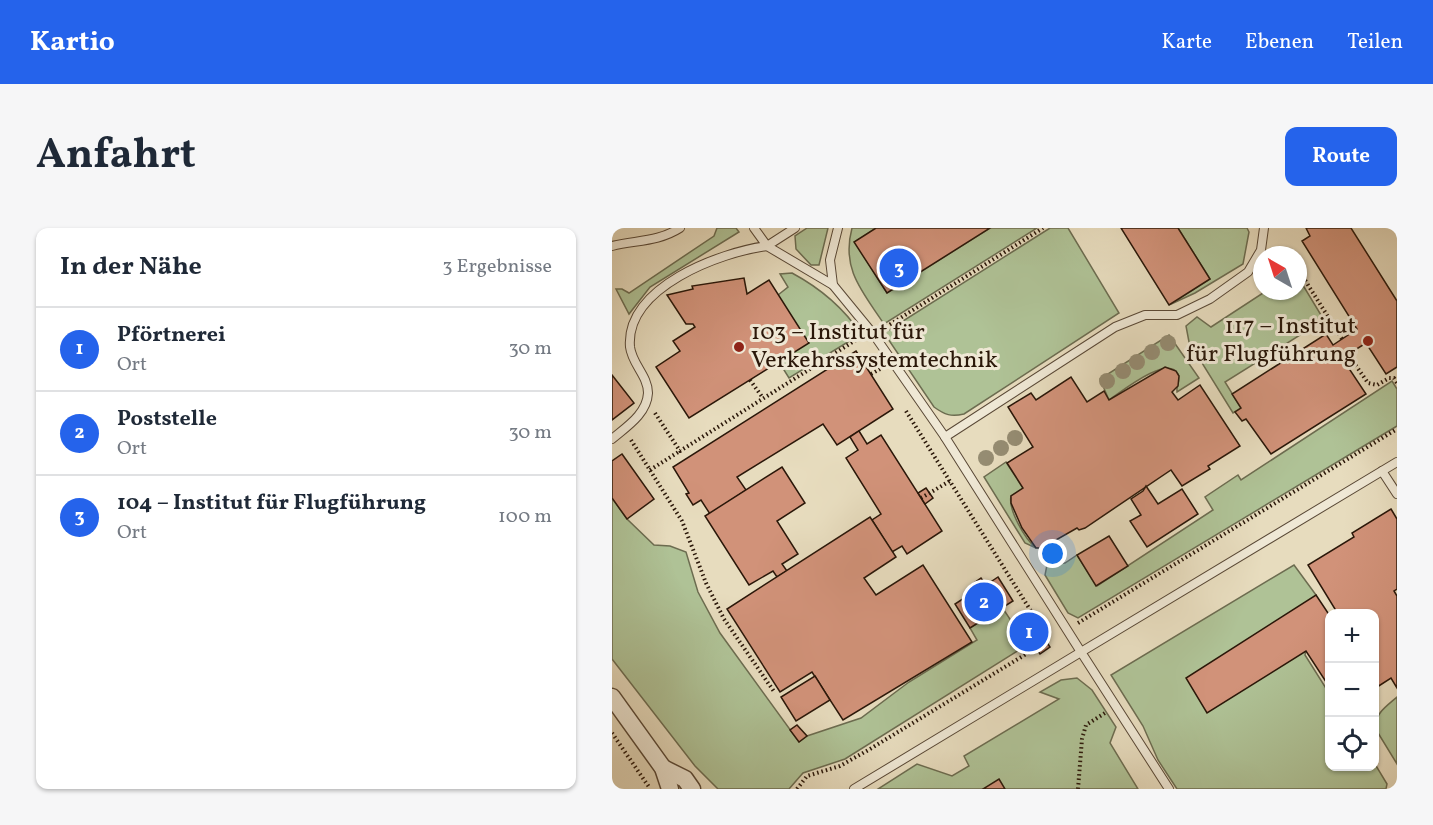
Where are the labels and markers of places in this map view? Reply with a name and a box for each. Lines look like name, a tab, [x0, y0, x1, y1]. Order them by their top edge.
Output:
pin: 3	[880, 246, 918, 291]
place label: 117 – Institut für Flugführung	[1186, 310, 1356, 372]
place label: 103 – Institut für Verkehrssystemtechnik	[751, 316, 998, 378]
marker: 117 – Institut für Flugführung	[1361, 334, 1375, 348]
marker: 103 – Institut für Verkehrssystemtechnik	[732, 340, 746, 354]
pin: 2	[964, 580, 1004, 625]
pin: 1	[1010, 610, 1048, 654]

